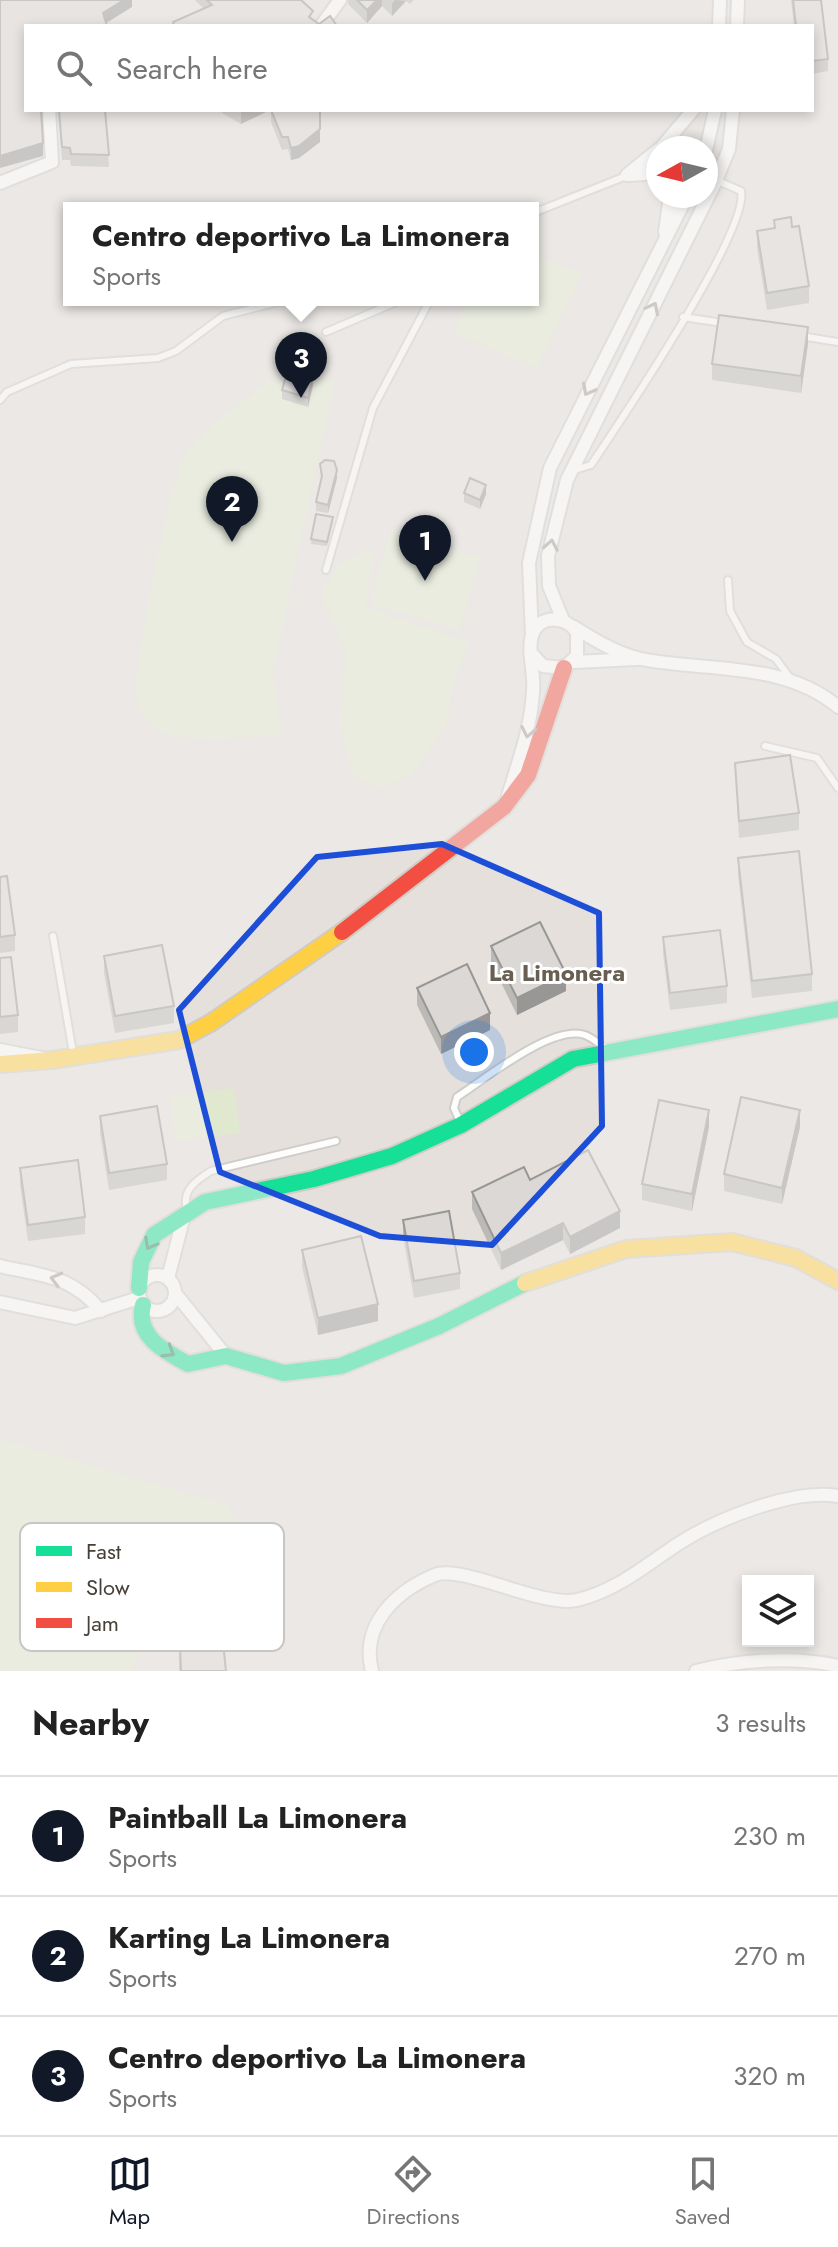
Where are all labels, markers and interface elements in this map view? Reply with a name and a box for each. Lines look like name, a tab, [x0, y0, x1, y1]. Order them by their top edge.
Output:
search box	[24, 24, 814, 112]
icon: search	[52, 46, 96, 90]
text: Search here	[116, 47, 268, 90]
north arrow	[646, 136, 718, 208]
popup	[63, 202, 539, 306]
text: Centro deportivo La Limonera	[92, 214, 510, 257]
text: Sports	[92, 257, 161, 295]
one-way arrow	[643, 301, 659, 316]
pin: 3	[275, 332, 327, 398]
one-way arrow	[583, 382, 598, 397]
pin: 2	[206, 476, 258, 542]
pin: 1	[399, 515, 451, 581]
one-way arrow	[541, 538, 558, 552]
one-way arrow	[520, 725, 537, 738]
district label: La Limonera	[489, 955, 625, 990]
your location	[454, 1032, 494, 1072]
one-way arrow	[144, 1236, 159, 1251]
one-way arrow	[49, 1272, 63, 1289]
one-way arrow	[160, 1343, 175, 1358]
legend	[20, 1523, 284, 1651]
text: Fast	[86, 1535, 122, 1567]
text: Slow	[86, 1571, 130, 1603]
map controls	[742, 1575, 814, 1647]
button: layers	[742, 1575, 814, 1647]
text: Jam	[83, 1607, 119, 1639]
text: Nearby	[32, 1699, 149, 1748]
text: 3 results	[715, 1704, 806, 1742]
text: Paintball La Limonera	[108, 1796, 407, 1839]
text: 1	[51, 1817, 65, 1855]
text: 230 m	[733, 1817, 806, 1855]
text: Sports	[108, 1839, 177, 1877]
text: Karting La Limonera	[108, 1916, 390, 1959]
text: 2	[49, 1937, 67, 1975]
text: 270 m	[734, 1937, 806, 1975]
text: Sports	[108, 1959, 177, 1997]
text: Centro deportivo La Limonera	[108, 2036, 526, 2079]
text: 3	[50, 2057, 66, 2095]
text: 320 m	[733, 2057, 806, 2095]
text: Sports	[108, 2079, 177, 2117]
tab: Map	[108, 2152, 152, 2232]
tab: Directions	[367, 2152, 460, 2232]
tab: Saved	[675, 2152, 730, 2232]

